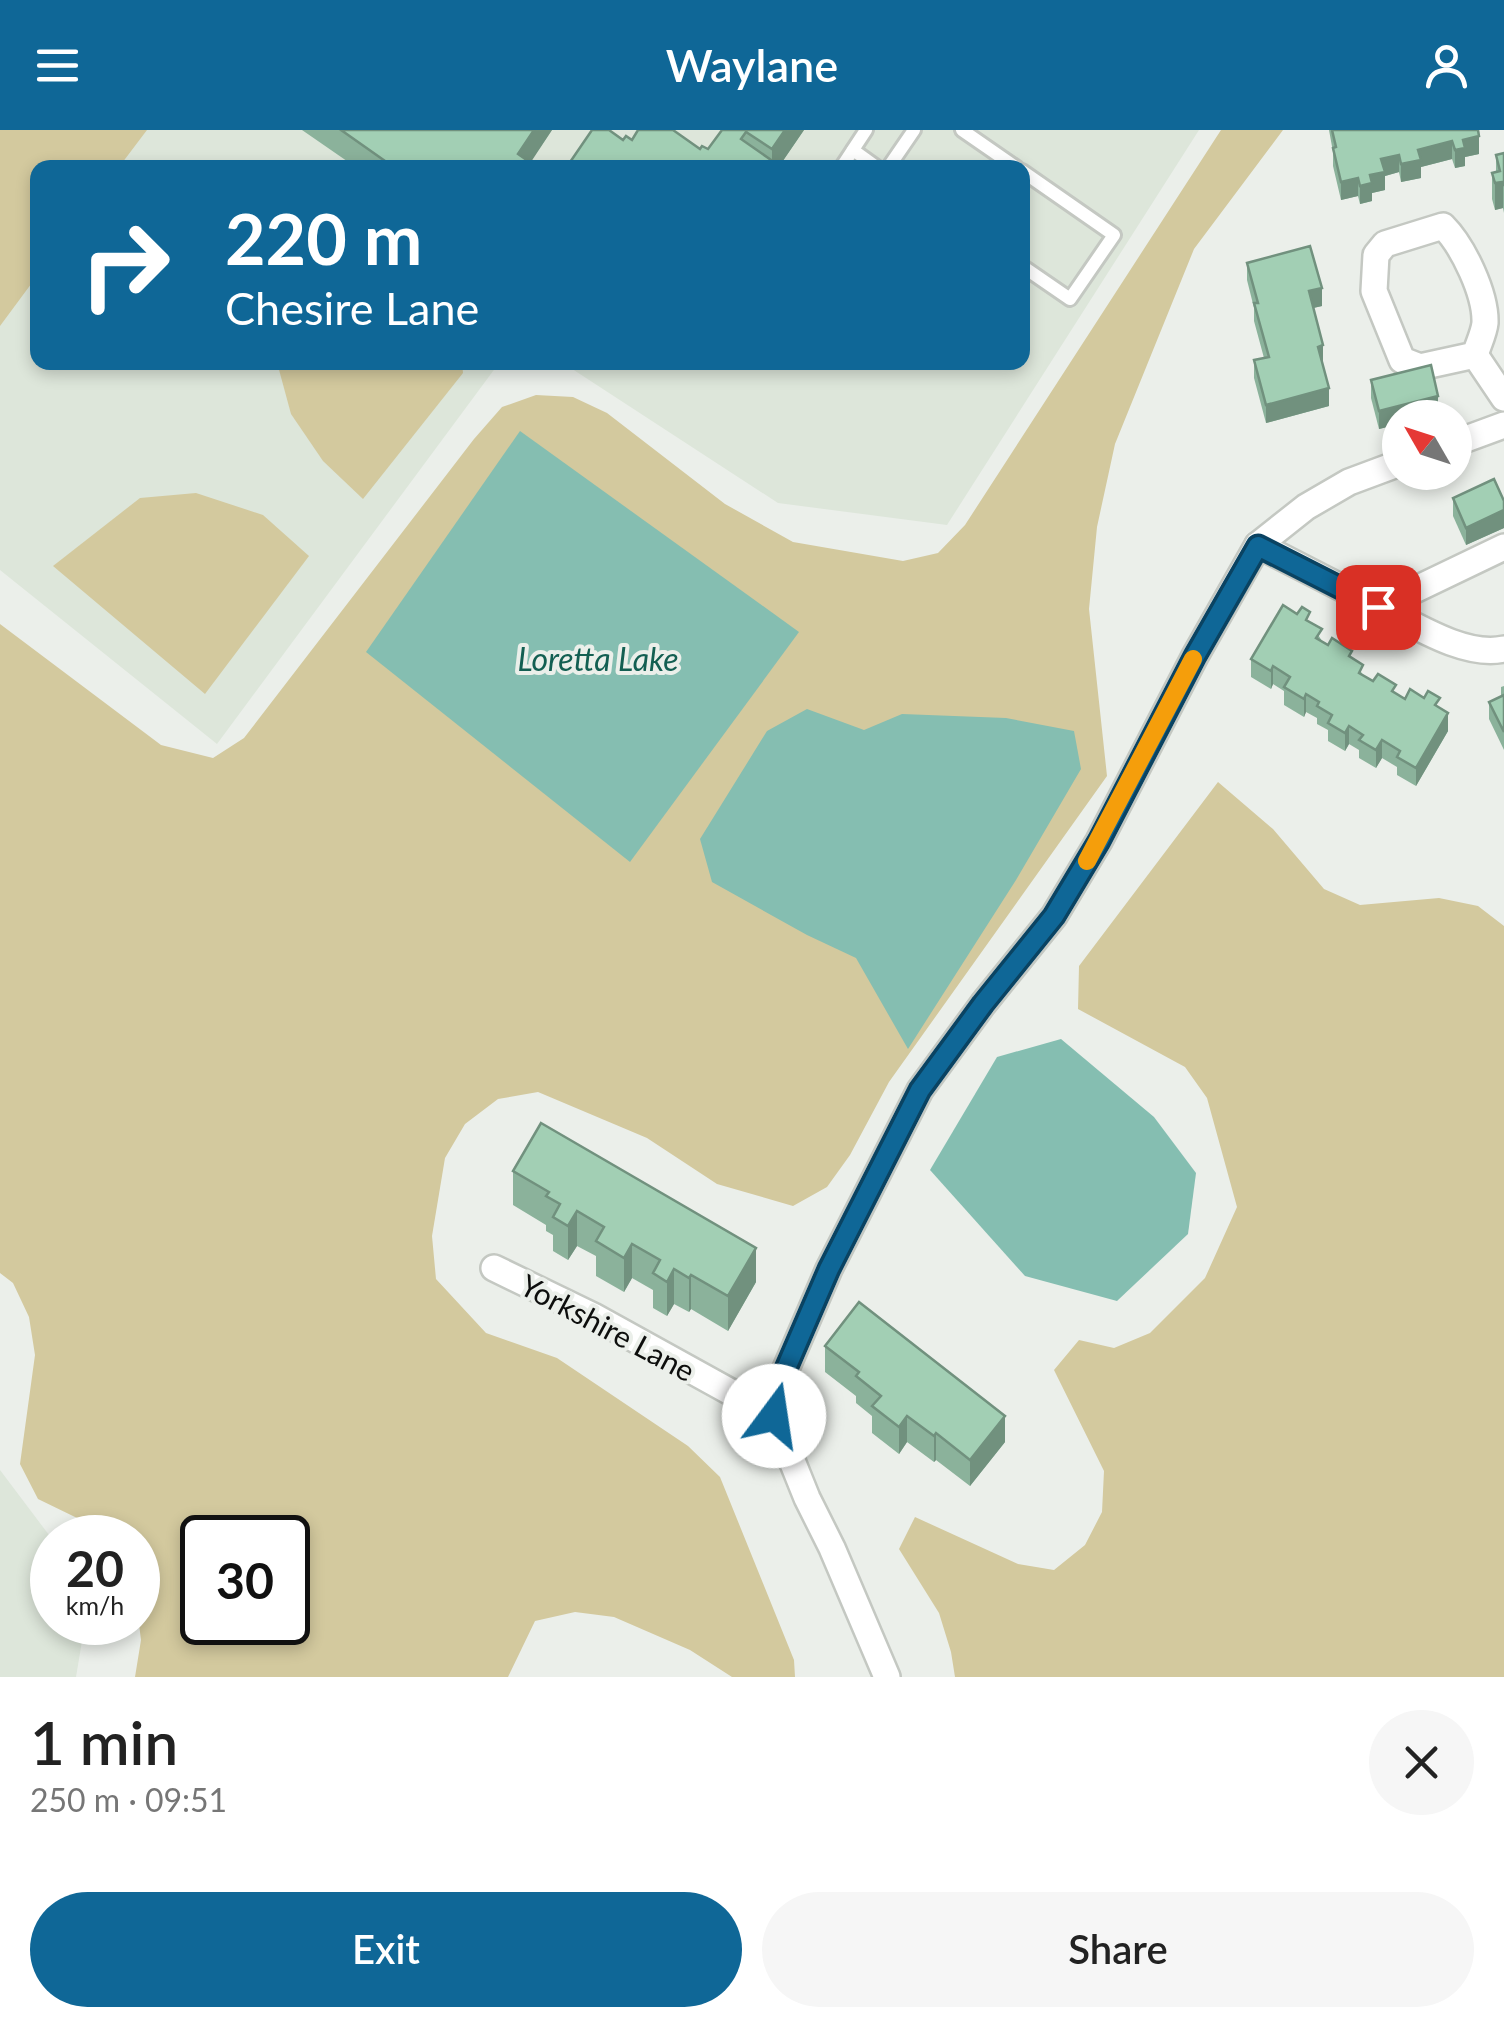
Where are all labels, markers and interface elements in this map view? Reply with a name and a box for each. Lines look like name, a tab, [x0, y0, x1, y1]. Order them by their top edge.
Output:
icon: menu	[30, 38, 85, 93]
text: Waylane	[666, 38, 838, 92]
icon: person	[1419, 38, 1474, 93]
text: 220 m	[225, 196, 422, 280]
icon: right	[60, 200, 190, 330]
text: Chesire Lane	[225, 281, 479, 335]
north arrow	[1382, 400, 1472, 490]
map controls	[1382, 400, 1472, 490]
pin	[1336, 565, 1421, 650]
icon: arrive	[1351, 580, 1406, 635]
water label: Loretta Lake	[517, 639, 679, 678]
street label: Yorkshire Lane	[515, 1266, 701, 1388]
position arrow	[722, 1364, 826, 1468]
speed limit sign: 30	[180, 1515, 310, 1645]
text: 20	[66, 1538, 124, 1598]
text: km/h	[66, 1590, 124, 1620]
text: 1 min	[30, 1706, 178, 1778]
button: close	[1369, 1710, 1474, 1815]
text: 250 m · 09:51	[30, 1780, 227, 1819]
button: Exit	[30, 1892, 742, 2007]
button: Share	[762, 1892, 1474, 2007]

